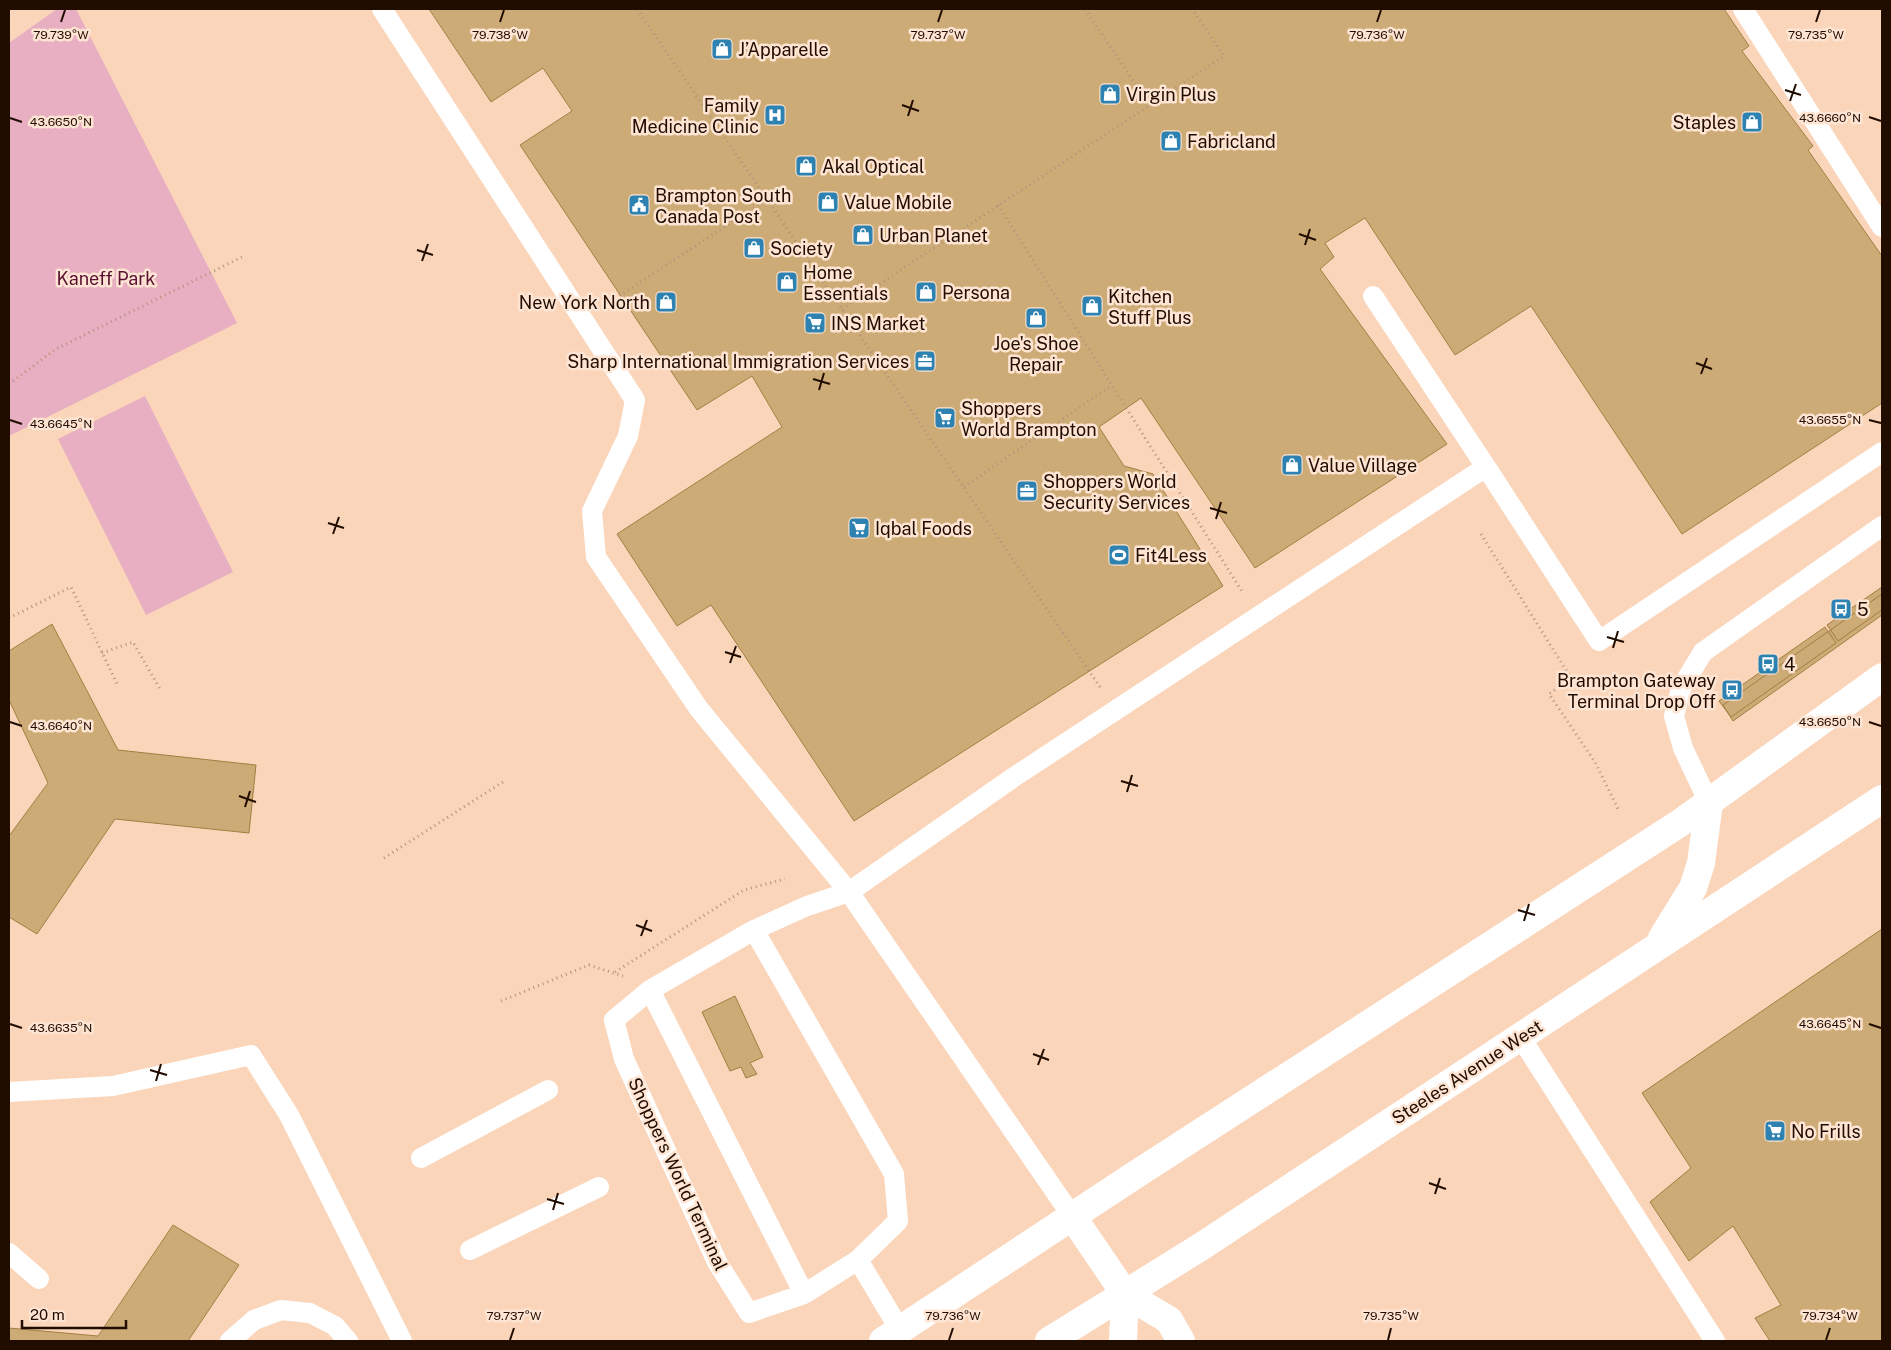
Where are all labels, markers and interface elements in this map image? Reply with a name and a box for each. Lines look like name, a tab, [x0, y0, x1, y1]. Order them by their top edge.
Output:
text: 79.739°W	[33, 28, 89, 42]
text: 79.738°W	[472, 28, 528, 42]
text: 79.737°W	[910, 28, 966, 42]
text: 79.736°W	[1349, 28, 1405, 42]
text: 79.735°W	[1788, 28, 1844, 42]
shop icon: J’Apparelle	[710, 37, 734, 61]
place label: J’Apparelle	[738, 39, 829, 60]
shop icon: Virgin Plus	[1098, 82, 1122, 106]
place label: Virgin Plus	[1126, 84, 1216, 105]
place label: Family Medicine Clinic	[632, 95, 759, 137]
hospital icon: Family Medicine Clinic	[763, 103, 787, 127]
shop icon: Staples	[1740, 110, 1764, 134]
text: 43.6660°N	[1799, 111, 1861, 125]
place label: Staples	[1672, 112, 1736, 133]
text: 43.6650°N	[30, 115, 92, 129]
shop icon: Fabricland	[1159, 129, 1183, 153]
place label: Fabricland	[1187, 131, 1276, 152]
shop icon: Akal Optical	[794, 154, 818, 178]
place label: Akal Optical	[822, 156, 924, 177]
place label: Brampton South Canada Post	[655, 185, 791, 227]
shop icon: Value Mobile	[816, 190, 840, 214]
place label: Value Mobile	[844, 192, 952, 213]
public building icon: Brampton South Canada Post	[627, 193, 651, 217]
shop icon: Urban Planet	[851, 223, 875, 247]
place label: Urban Planet	[879, 225, 988, 246]
shop icon: Society	[742, 236, 766, 260]
place label: Society	[770, 238, 833, 259]
place label: Home Essentials	[803, 262, 888, 304]
park label: Kaneff Park	[57, 268, 155, 289]
shop icon: Home Essentials	[775, 270, 799, 294]
shop icon: Persona	[914, 280, 938, 304]
place label: Persona	[942, 282, 1010, 303]
place label: Kitchen Stuff Plus	[1108, 286, 1191, 328]
shop icon: New York North	[654, 290, 678, 314]
place label: New York North	[519, 292, 650, 313]
shop icon: Kitchen Stuff Plus	[1080, 294, 1104, 318]
shop icon: Joe's Shoe Repair	[1024, 306, 1048, 330]
supermarket icon: INS Market	[803, 311, 827, 335]
place label: INS Market	[831, 313, 925, 334]
place label: Joe's Shoe Repair	[993, 333, 1079, 375]
office icon: Sharp International Immigration Services	[913, 349, 937, 373]
place label: Sharp International Immigration Services	[567, 351, 909, 372]
place label: Shoppers World Brampton	[961, 398, 1097, 440]
supermarket icon: Shoppers World Brampton	[933, 406, 957, 430]
text: 43.6655°N	[1799, 413, 1861, 427]
text: 43.6645°N	[30, 417, 92, 431]
shop icon: Value Village	[1280, 453, 1304, 477]
place label: Value Village	[1308, 455, 1417, 476]
place label: Shoppers World Security Services	[1043, 471, 1190, 513]
office icon: Shoppers World Security Services	[1015, 479, 1039, 503]
supermarket icon: Iqbal Foods	[847, 516, 871, 540]
place label: Iqbal Foods	[875, 518, 972, 539]
sports icon: Fit4Less	[1107, 543, 1131, 567]
place label: Fit4Less	[1135, 545, 1207, 566]
bus stop icon: 5	[1829, 597, 1853, 621]
place label: 5	[1857, 599, 1869, 620]
bus stop icon: 4	[1756, 652, 1780, 676]
place label: 4	[1784, 654, 1795, 675]
place label: Brampton Gateway Terminal Drop Off	[1557, 670, 1716, 712]
bus stop icon: Brampton Gateway Terminal Drop Off	[1720, 678, 1744, 702]
text: 43.6650°N	[1799, 715, 1861, 729]
text: 43.6640°N	[30, 719, 92, 733]
street label: Steeles Avenue West	[1388, 1015, 1546, 1129]
text: 43.6645°N	[1799, 1017, 1861, 1031]
text: 43.6635°N	[30, 1021, 92, 1035]
street label: Shoppers World Terminal	[624, 1074, 732, 1274]
supermarket icon: No Frills	[1763, 1119, 1787, 1143]
place label: No Frills	[1791, 1121, 1861, 1142]
scale bar	[22, 1298, 126, 1330]
text: 20 m	[30, 1306, 65, 1323]
text: 79.737°W	[486, 1309, 542, 1323]
text: 79.736°W	[925, 1309, 981, 1323]
text: 79.735°W	[1363, 1309, 1419, 1323]
text: 79.734°W	[1802, 1309, 1858, 1323]

